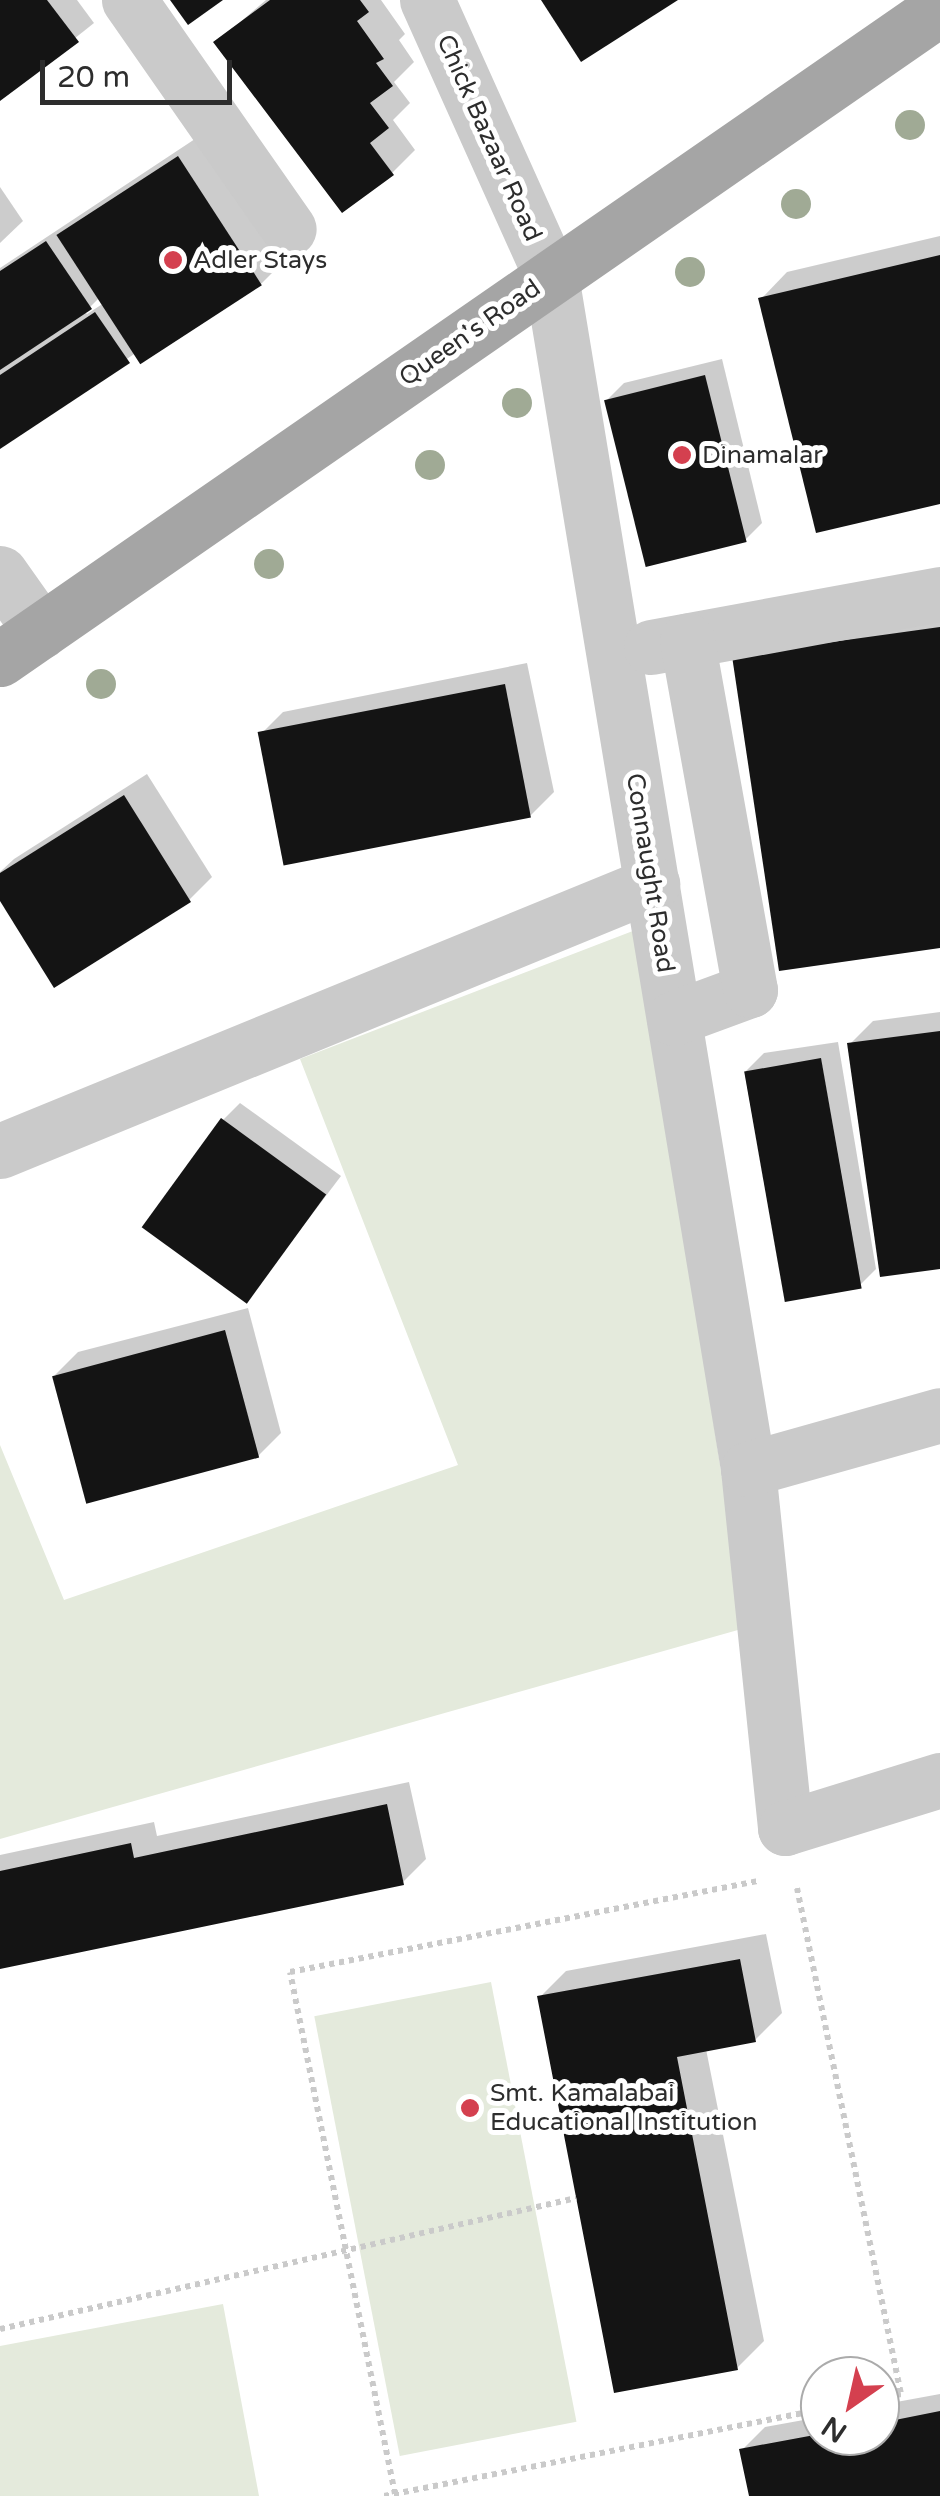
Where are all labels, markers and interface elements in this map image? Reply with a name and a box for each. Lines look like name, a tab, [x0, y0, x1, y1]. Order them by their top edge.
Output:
street label: Chick Bazaar Road	[430, 30, 548, 246]
scale bar	[45, 40, 238, 102]
text: 20 m	[57, 59, 130, 96]
place label: Adler Stays	[193, 245, 327, 275]
marker: Adler Stays	[162, 249, 184, 271]
street label: Queen's Road	[394, 273, 546, 393]
place label: Dinamalar	[702, 440, 823, 470]
marker: Dinamalar	[671, 444, 693, 466]
street label: Connaught Road	[619, 771, 681, 975]
place label: Smt. Kamalabai Educational Institution	[490, 2079, 757, 2138]
marker: Smt. Kamalabai Educational Institution	[459, 2097, 481, 2119]
north arrow	[800, 2356, 900, 2456]
text: N	[816, 2409, 853, 2450]

